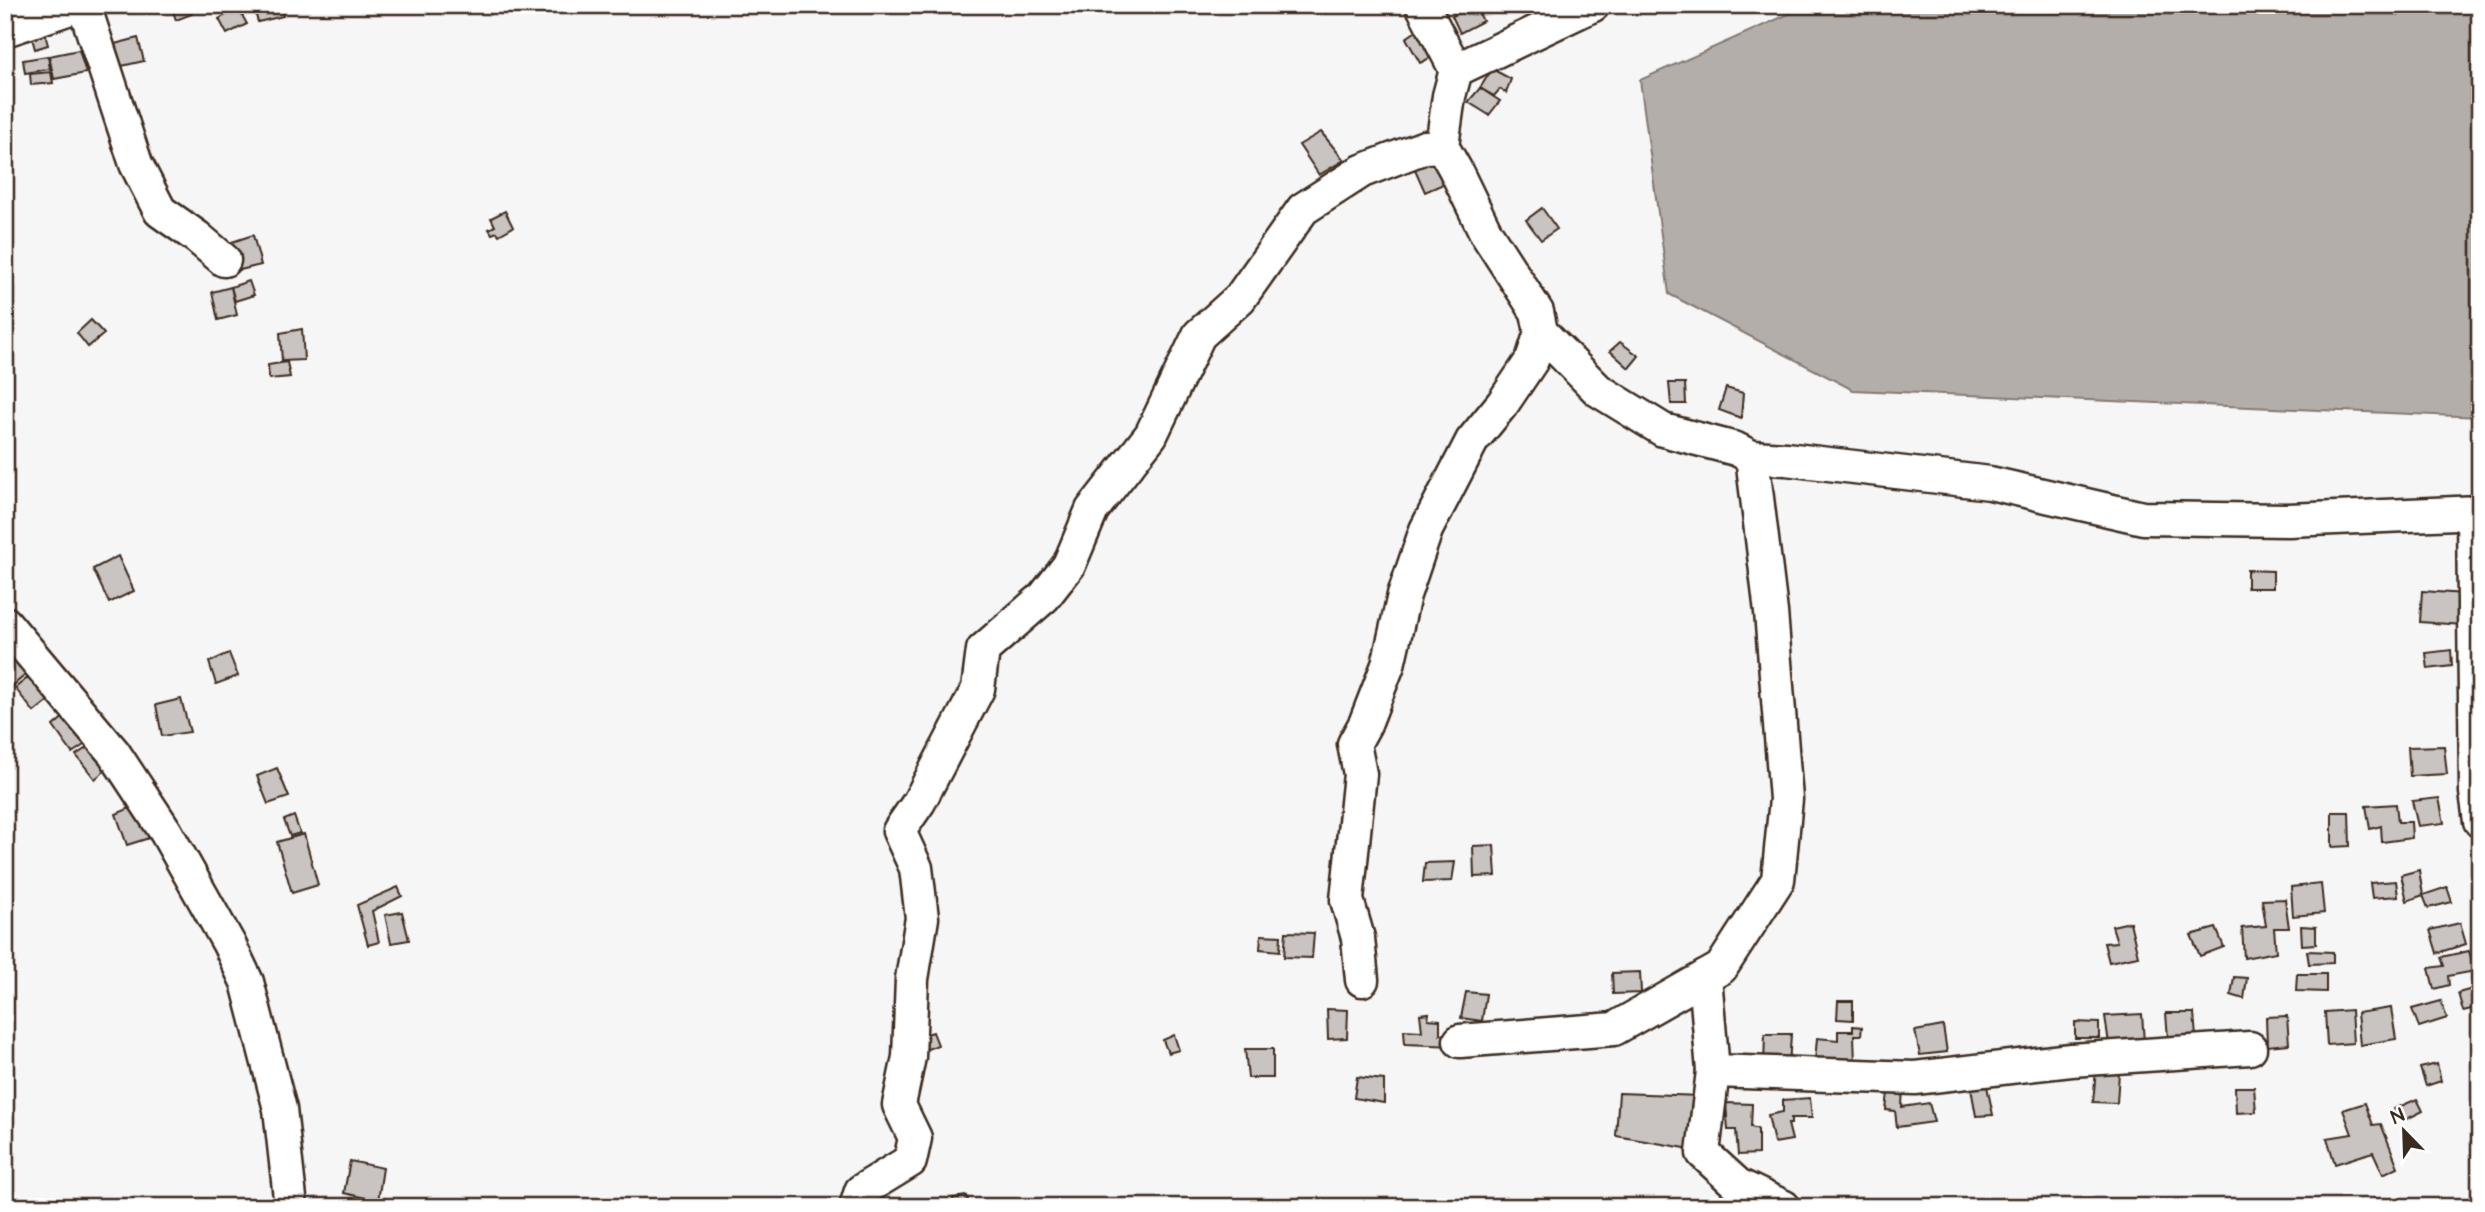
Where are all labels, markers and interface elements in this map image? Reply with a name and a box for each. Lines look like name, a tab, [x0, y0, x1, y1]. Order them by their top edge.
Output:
north arrow	[2370, 1096, 2440, 1166]
text: N	[2387, 1102, 2409, 1131]

